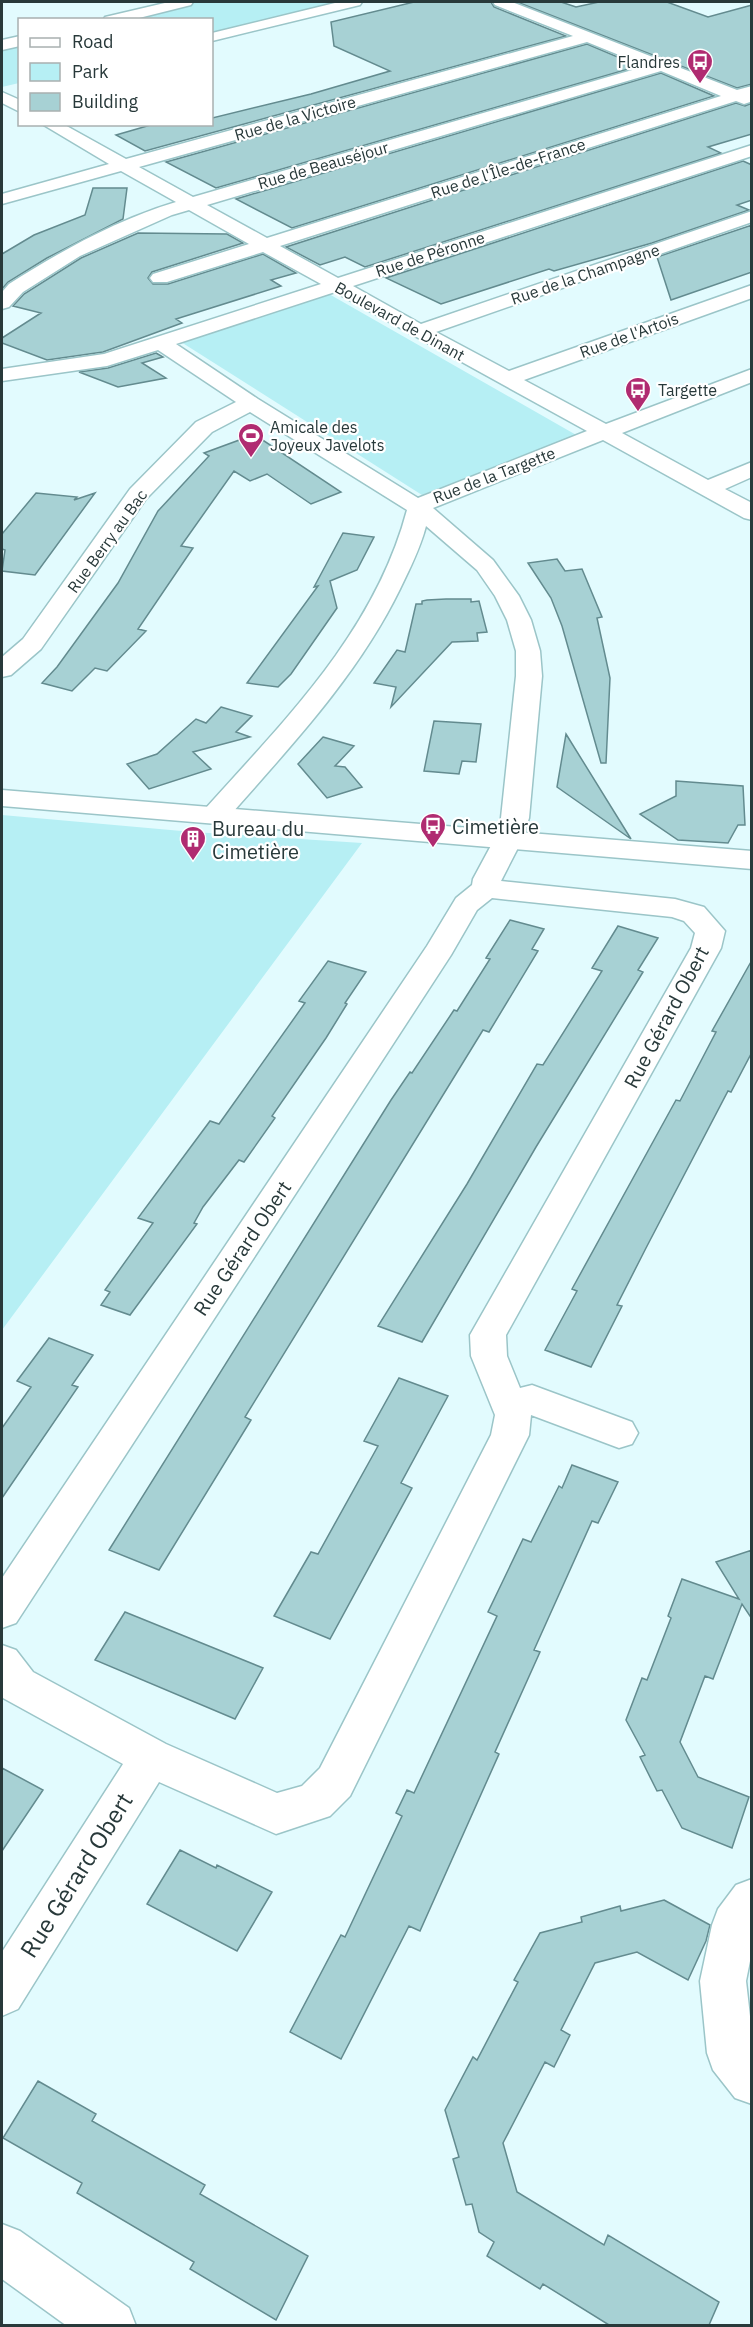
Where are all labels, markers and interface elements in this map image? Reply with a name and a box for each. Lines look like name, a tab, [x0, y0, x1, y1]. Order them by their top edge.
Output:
legend	[18, 18, 213, 126]
text: Road	[72, 30, 113, 53]
bus stop icon: Flandres	[685, 47, 715, 85]
place label: Flandres	[617, 52, 680, 72]
text: Park	[72, 60, 109, 83]
text: Building	[72, 90, 139, 113]
street label: Rue de la Victoire	[232, 91, 358, 145]
street label: Rue de l'Île-de-France	[428, 133, 588, 202]
street label: Rue de Beauséjour	[255, 137, 391, 193]
street label: Rue de Péronne	[373, 227, 487, 281]
street label: Rue de la Champagne	[508, 239, 662, 309]
street label: Boulevard de Dinant	[332, 277, 468, 365]
street label: Rue de l'Artois	[577, 308, 681, 362]
bus stop icon: Targette	[623, 375, 653, 413]
place label: Targette	[658, 380, 717, 400]
place label: Amicale des Joyeux Javelots	[270, 417, 385, 455]
sports icon: Amicale des Joyeux Javelots	[236, 421, 266, 459]
street label: Rue de la Targette	[430, 442, 558, 508]
street label: Rue Berry au Bac	[63, 485, 151, 597]
bus stop icon: Cimetière	[418, 811, 448, 849]
place label: Cimetière	[452, 813, 539, 840]
place label: Bureau du Cimetière	[212, 815, 304, 865]
building icon: Bureau du Cimetière	[178, 824, 208, 862]
street label: Rue Gérard Obert	[617, 941, 715, 1093]
street label: Rue Gérard Obert	[187, 1175, 297, 1321]
street label: Rue Gérard Obert	[12, 1786, 140, 1964]

